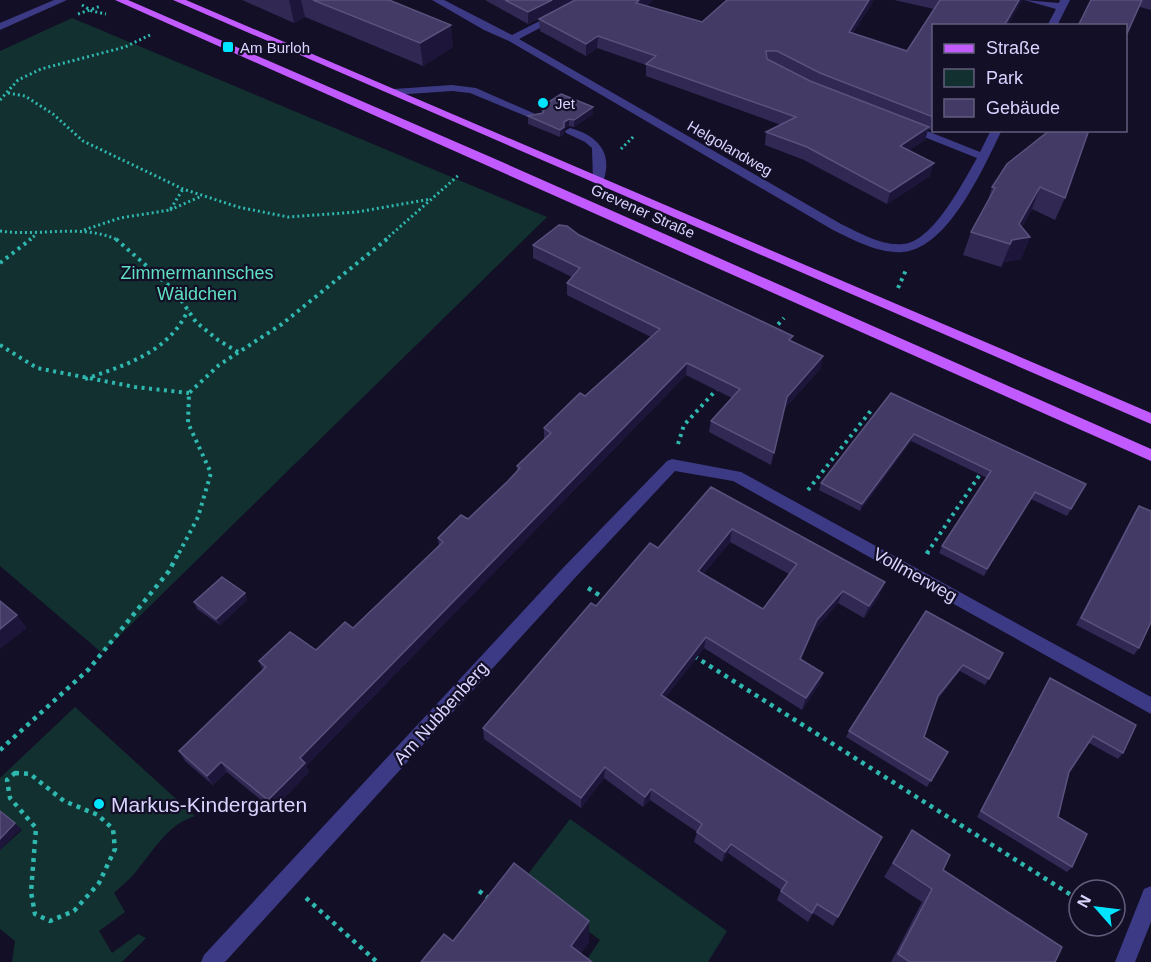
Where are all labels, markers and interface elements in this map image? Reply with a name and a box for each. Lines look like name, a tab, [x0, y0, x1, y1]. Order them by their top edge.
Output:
legend	[932, 24, 1127, 132]
text: Straße	[986, 38, 1040, 58]
place label: Am Burloh	[240, 39, 310, 56]
marker: Am Burloh	[221, 40, 235, 54]
text: Park	[986, 68, 1024, 88]
place label: Jet	[555, 95, 576, 112]
marker: Jet	[536, 96, 550, 110]
text: Gebäude	[986, 98, 1060, 118]
street label: Helgolandweg	[685, 117, 775, 179]
street label: Grevener Straße	[589, 181, 697, 241]
park label: Zimmermannsches Wäldchen	[120, 263, 274, 304]
street label: Vollmerweg	[869, 544, 961, 606]
street label: Am Nubbenberg	[390, 658, 492, 768]
place label: Markus-Kindergarten	[111, 793, 307, 816]
marker: Markus-Kindergarten	[92, 797, 106, 811]
north arrow	[1067, 878, 1127, 938]
text: N	[1074, 892, 1094, 910]

